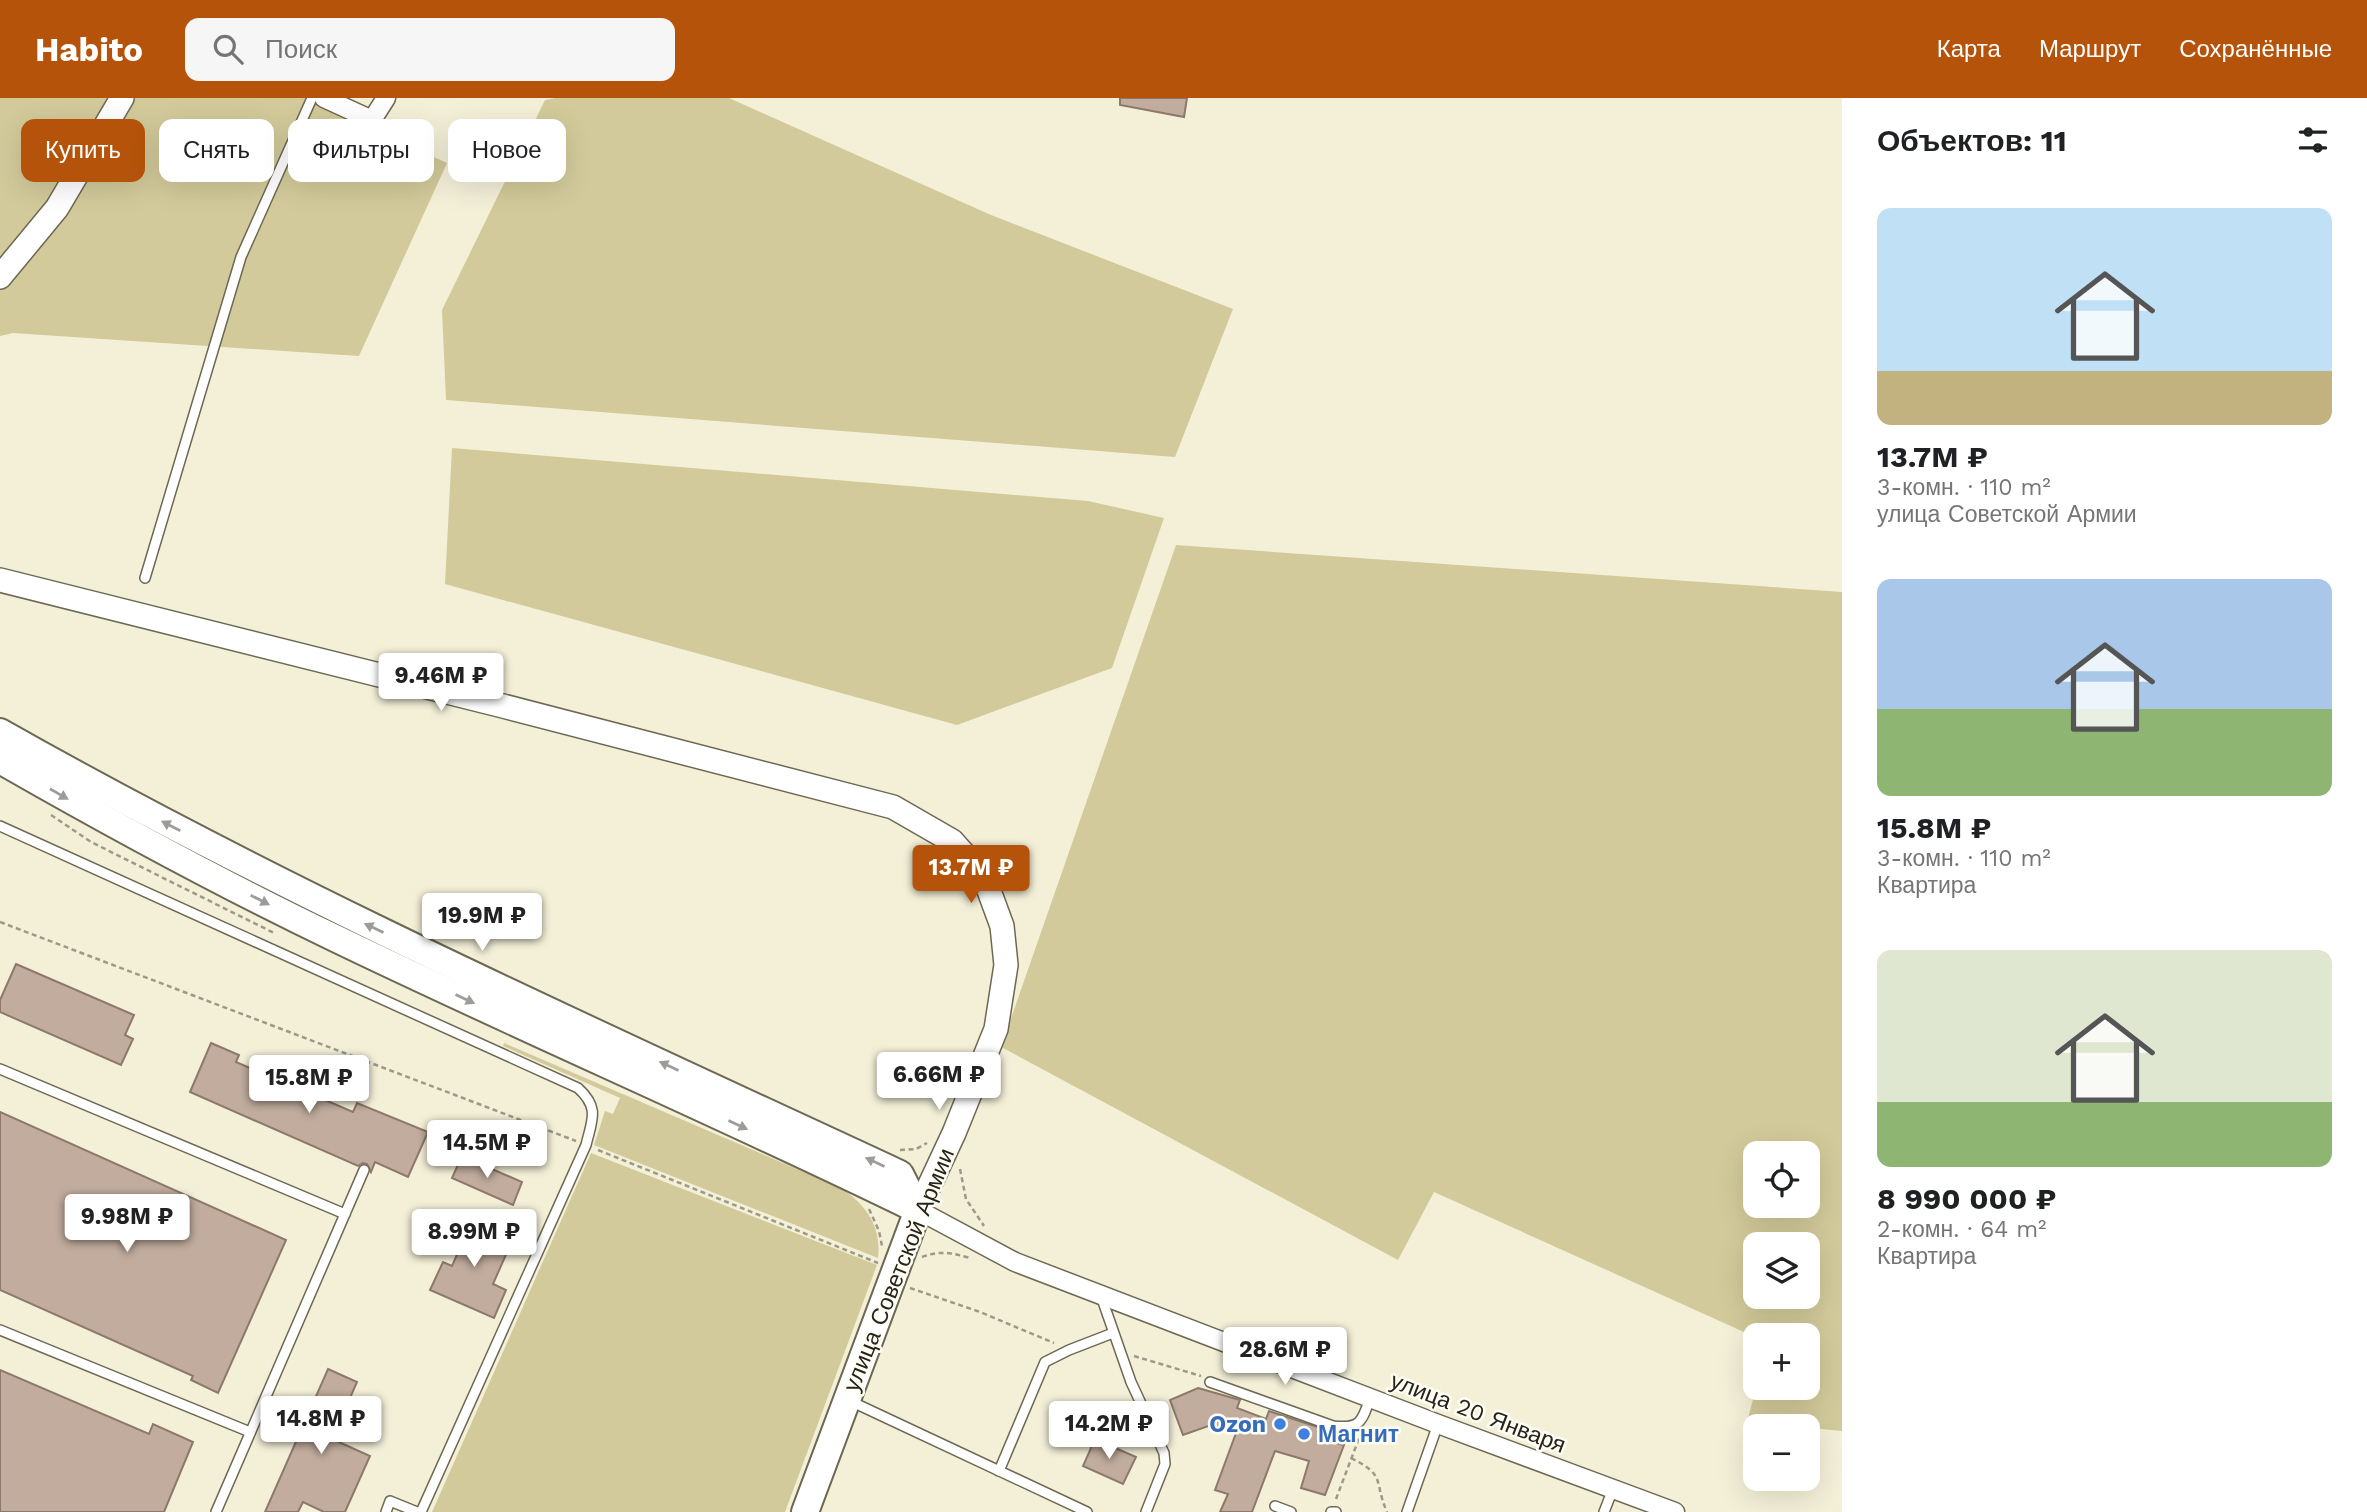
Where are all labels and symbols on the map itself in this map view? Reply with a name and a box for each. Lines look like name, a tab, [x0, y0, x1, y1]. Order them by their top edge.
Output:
pin: 9.46M ₽	[376, 654, 506, 713]
one-way arrow	[49, 788, 69, 800]
one-way arrow	[161, 820, 181, 831]
pin: 13.7M ₽	[906, 846, 1036, 905]
pin: 19.9M ₽	[417, 894, 547, 953]
one-way arrow	[250, 895, 270, 906]
one-way arrow	[364, 922, 385, 933]
one-way arrow	[455, 993, 475, 1005]
pin: 6.66M ₽	[874, 1052, 1004, 1112]
pin: 15.8M ₽	[244, 1056, 374, 1115]
one-way arrow	[659, 1061, 679, 1072]
one-way arrow	[728, 1119, 748, 1131]
pin: 14.5M ₽	[422, 1121, 552, 1180]
street label: улица Советской Армии	[838, 1145, 960, 1395]
one-way arrow	[865, 1157, 886, 1168]
pin: 9.98M ₽	[62, 1194, 192, 1254]
pin: 8.99M ₽	[409, 1210, 539, 1269]
pin: 28.6M ₽	[1220, 1328, 1350, 1387]
street label: улица 20 Января	[1386, 1367, 1570, 1459]
pin: 14.8M ₽	[256, 1396, 386, 1456]
pin: 14.2M ₽	[1044, 1402, 1174, 1461]
place label: Ozon	[1209, 1411, 1266, 1438]
marker: Ozon	[1272, 1416, 1288, 1432]
place label: Магнит	[1318, 1421, 1399, 1448]
marker: Магнит	[1296, 1426, 1312, 1442]

